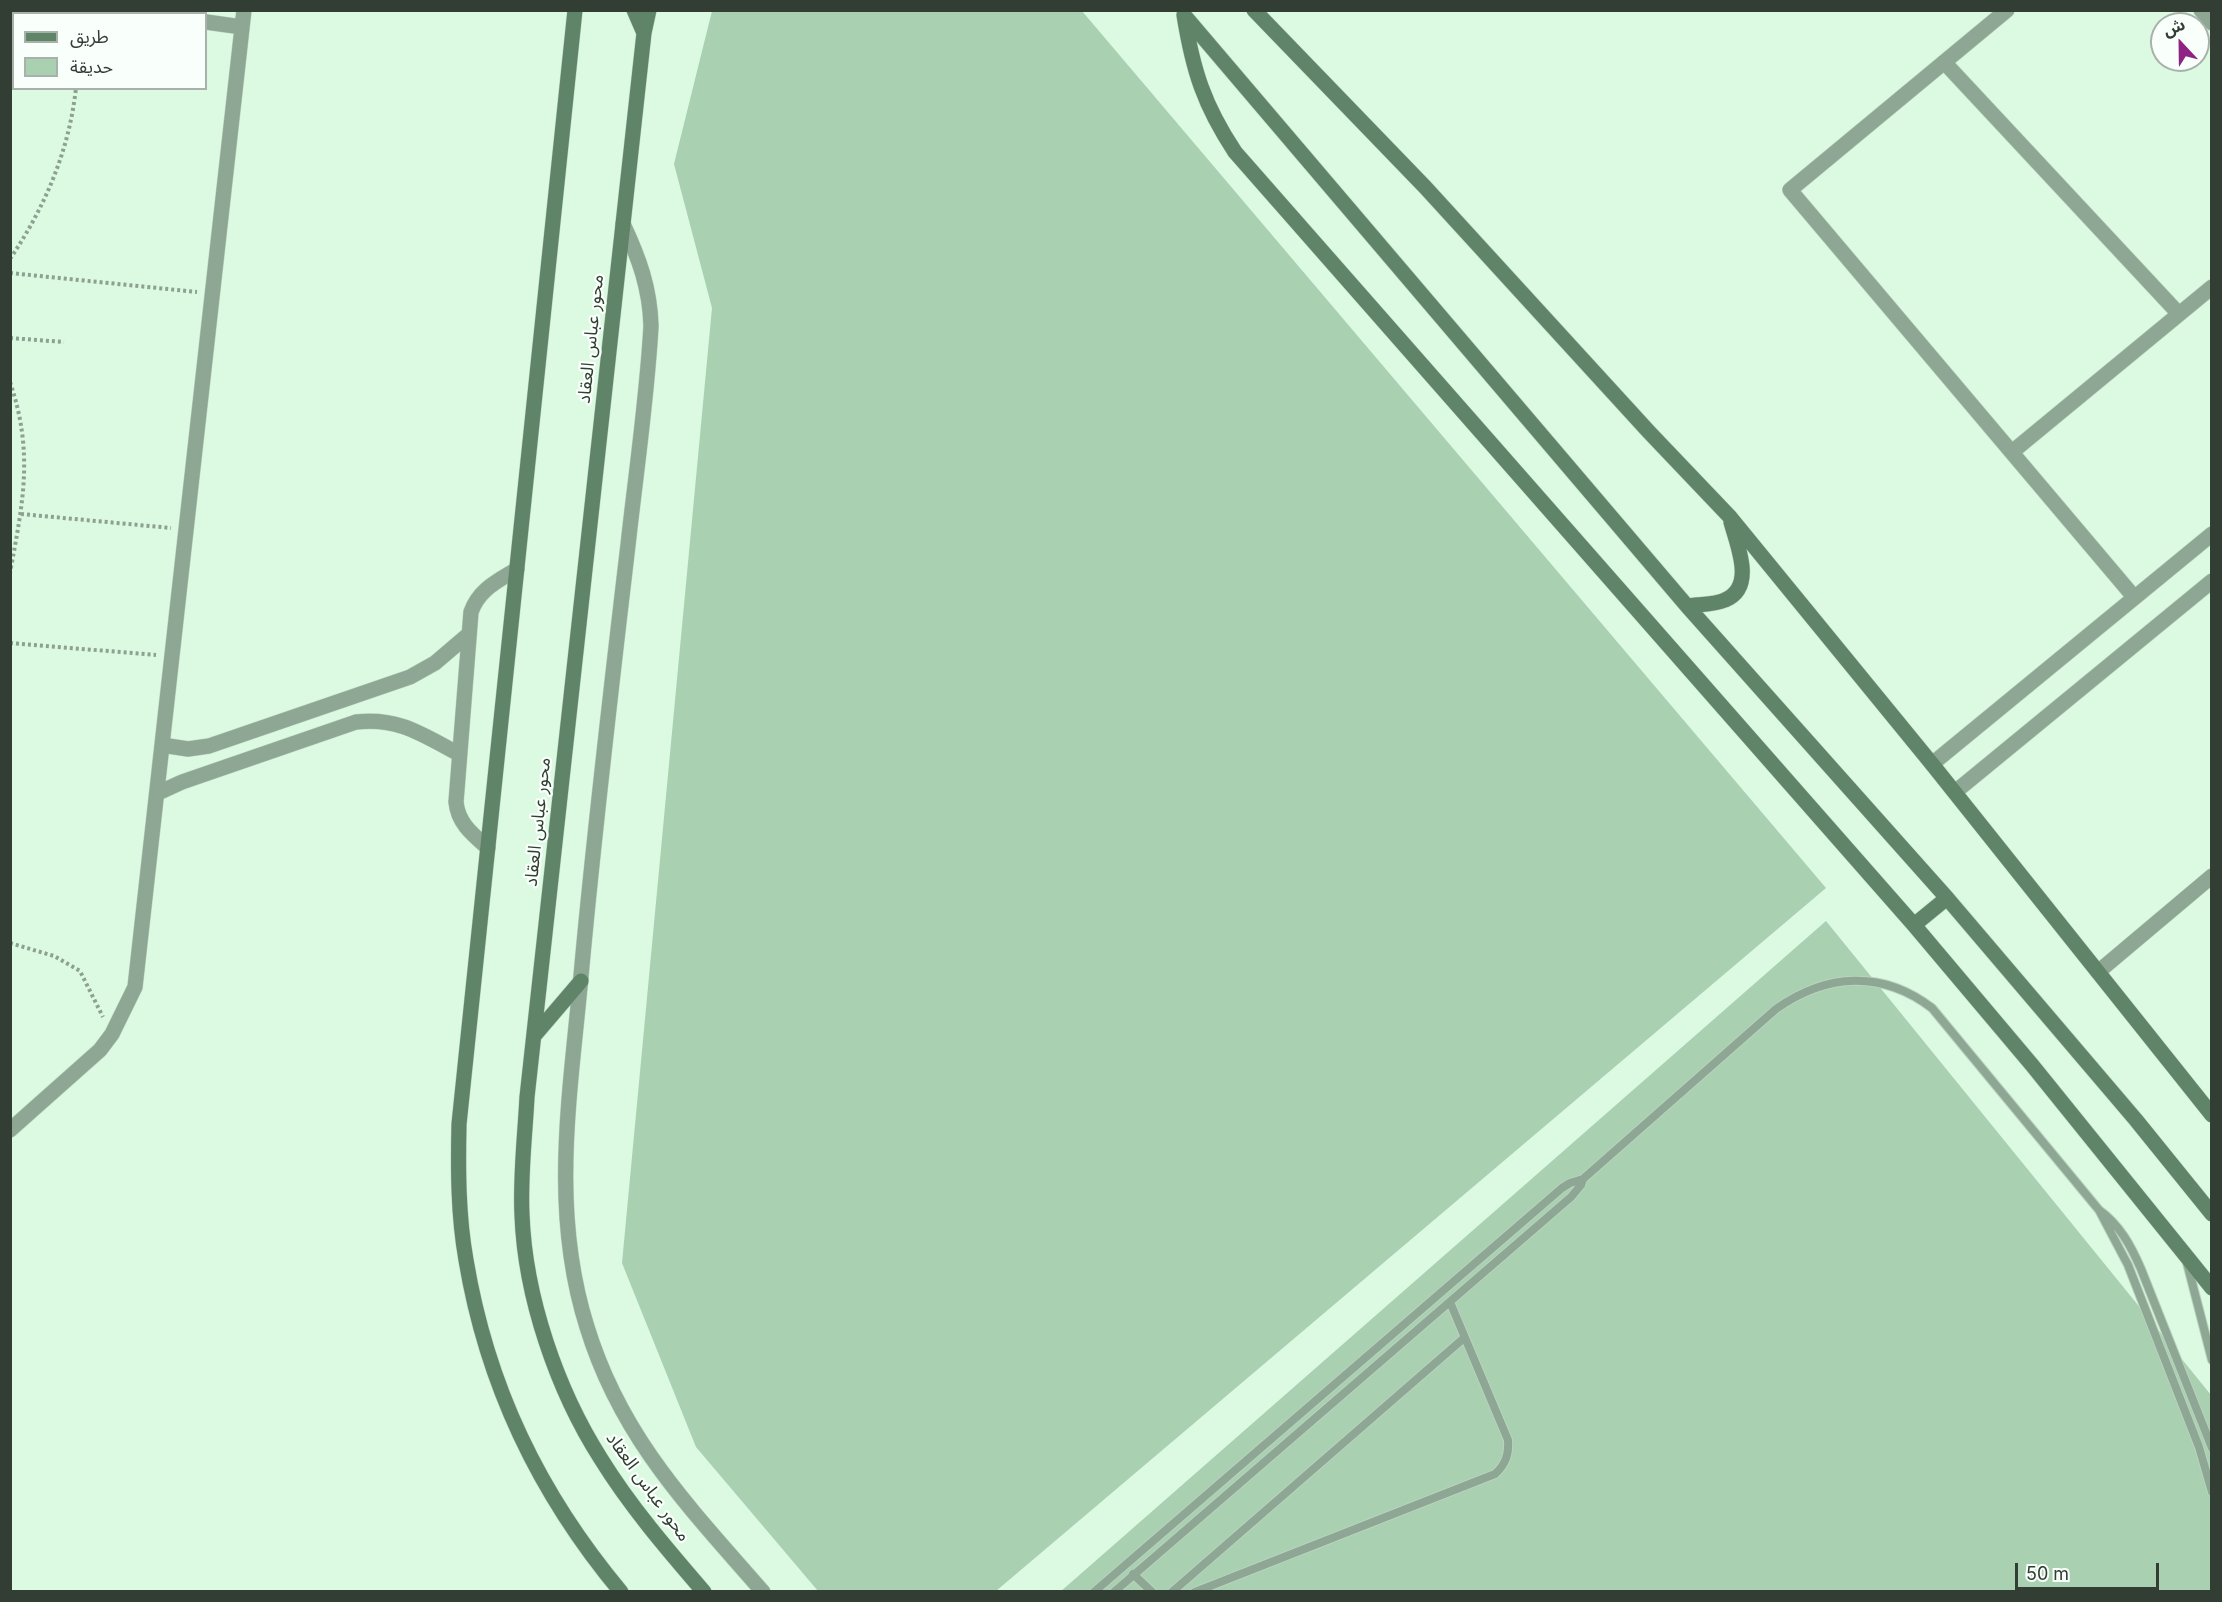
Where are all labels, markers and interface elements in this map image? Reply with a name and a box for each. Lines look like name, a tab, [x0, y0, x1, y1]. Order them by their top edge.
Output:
legend	[12, 12, 207, 90]
north arrow	[2150, 12, 2210, 72]
text: ش	[2160, 14, 2188, 41]
text: طريق	[70, 26, 109, 47]
text: حديقة	[70, 56, 113, 77]
street label: محور عباس العقاد	[573, 274, 609, 404]
street label: محور عباس العقاد	[520, 757, 556, 887]
street label: محور عباس العقاد	[601, 1428, 695, 1546]
scale bar	[2018, 1551, 2162, 1589]
text: 50 m	[2026, 1563, 2069, 1584]

